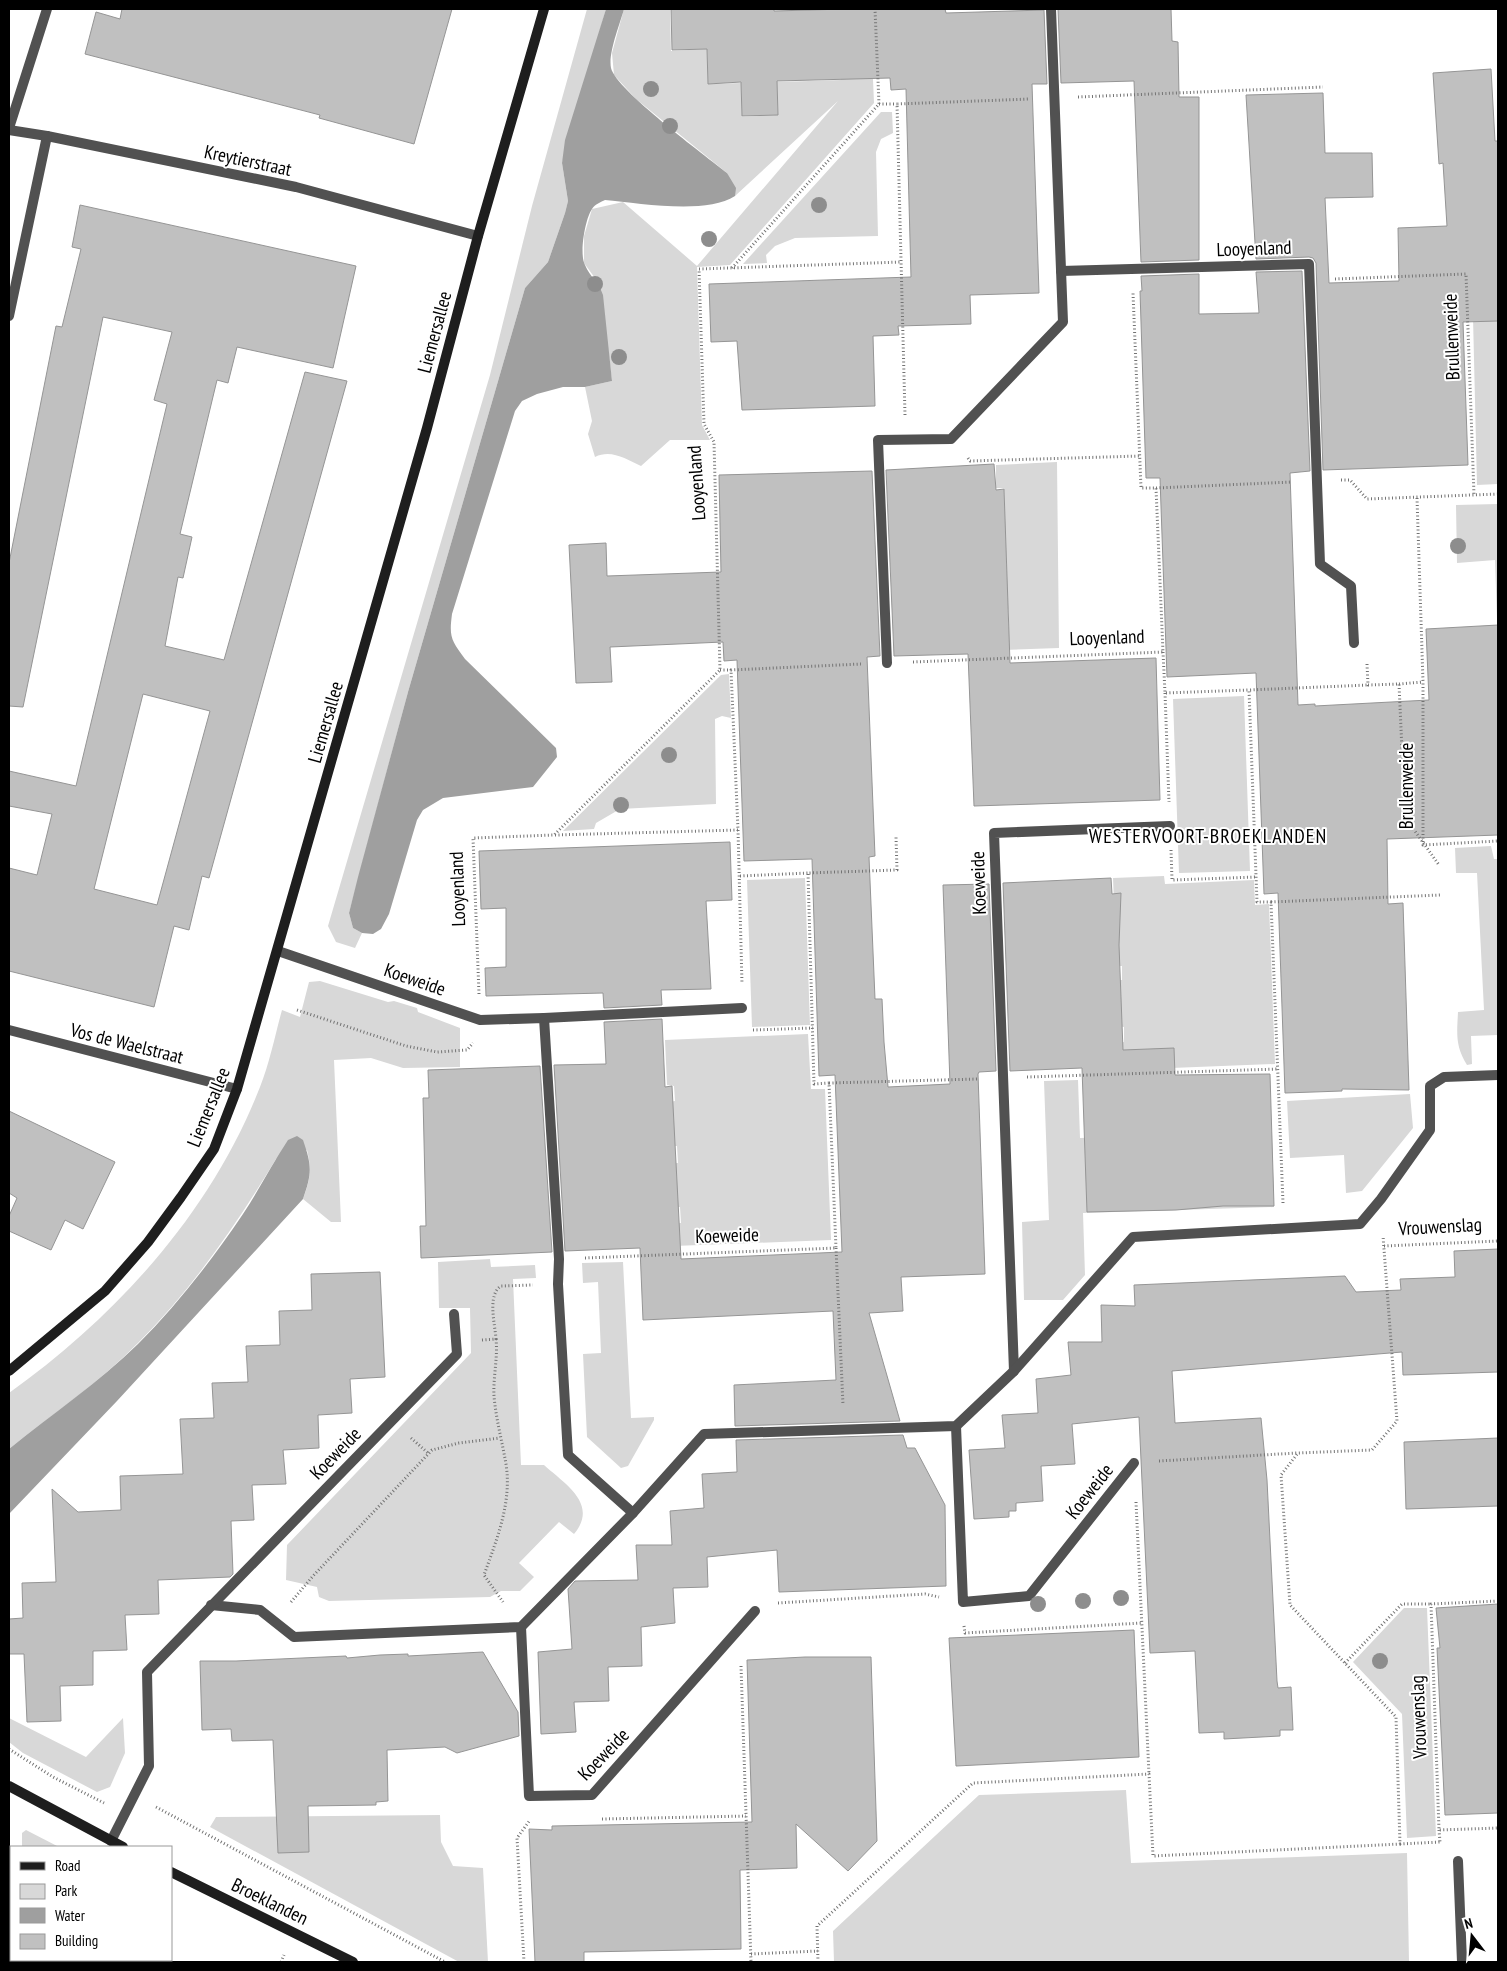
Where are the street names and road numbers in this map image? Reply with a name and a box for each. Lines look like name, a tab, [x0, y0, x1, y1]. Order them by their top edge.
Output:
street label: Kreytierstraat	[202, 139, 295, 181]
street label: Looyenland	[1216, 235, 1292, 261]
street label: Liemersallee	[412, 288, 456, 376]
street label: Brullenweide	[1437, 293, 1465, 381]
street label: Looyenland	[681, 445, 711, 521]
street label: Looyenland	[1069, 624, 1145, 650]
street label: Liemersallee	[302, 678, 348, 766]
street label: Brullenweide	[1394, 743, 1418, 829]
street label: Looyenland	[444, 851, 470, 927]
street label: Koeweide	[965, 851, 991, 915]
street label: Koeweide	[381, 957, 449, 1001]
street label: Vos de Waelstraat	[67, 1017, 187, 1069]
street label: Liemersallee	[181, 1064, 235, 1150]
street label: Vrouwenslag	[1397, 1212, 1482, 1240]
street label: Koeweide	[695, 1222, 759, 1248]
street label: Koeweide	[304, 1422, 366, 1484]
street label: Koeweide	[1060, 1458, 1118, 1523]
street label: Vrouwenslag	[1405, 1675, 1431, 1760]
street label: Koeweide	[572, 1723, 634, 1785]
street label: Broeklanden	[228, 1872, 312, 1930]

